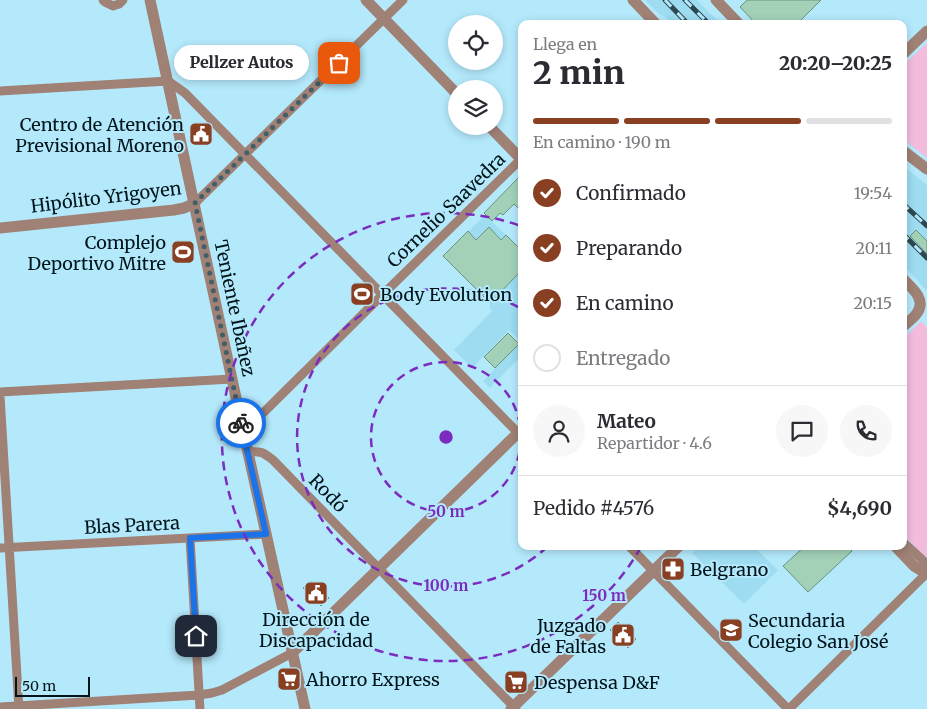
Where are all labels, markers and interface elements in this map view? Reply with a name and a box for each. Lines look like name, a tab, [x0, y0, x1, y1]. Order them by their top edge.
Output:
map controls	[448, 15, 503, 135]
button: locate	[448, 15, 503, 70]
text: Llega en	[533, 34, 597, 54]
pin	[318, 42, 360, 84]
callout: Pellzer Autos	[174, 46, 309, 80]
icon: bag	[325, 49, 353, 77]
text: 20:20–20:25	[779, 51, 892, 75]
text: Pellzer Autos	[189, 52, 294, 72]
text: 2 min	[533, 53, 625, 93]
button: layers	[448, 80, 503, 135]
place label: Centro de Atención Previsional Moreno	[15, 113, 184, 157]
public building icon: Centro de Atención Previsional Moreno	[188, 121, 214, 147]
text: En camino · 190 m	[533, 132, 671, 152]
street label: Cornelio Saavedra	[382, 147, 510, 272]
street label: Hipólito Yrigoyen	[29, 176, 183, 218]
icon: check	[533, 179, 561, 207]
text: Confirmado	[576, 181, 686, 205]
text: 19:54	[854, 183, 892, 203]
place label: Complejo Deportivo Mitre	[28, 231, 166, 275]
icon: check	[533, 234, 561, 262]
text: Preparando	[576, 236, 682, 260]
street label: Teniente Ibañez	[209, 238, 261, 379]
text: 20:11	[856, 238, 892, 258]
sports icon: Complejo Deportivo Mitre	[170, 239, 196, 265]
sports icon: Body Evolution	[349, 281, 375, 307]
place label: Body Evolution	[380, 283, 512, 306]
icon: check	[533, 289, 561, 317]
text: En camino	[576, 291, 674, 315]
text: 20:15	[853, 293, 892, 313]
text: Entregado	[576, 346, 670, 370]
courier	[216, 398, 266, 448]
button: person	[533, 405, 585, 457]
button: chat	[776, 405, 828, 457]
button: phone	[840, 405, 892, 457]
icon: bike	[227, 409, 255, 437]
text: Mateo	[597, 409, 656, 433]
centre of rings	[437, 428, 455, 446]
text: Repartidor · 4.6	[597, 433, 712, 453]
street label: Rodó	[304, 469, 352, 517]
text: Pedido #4576	[533, 496, 654, 520]
text: $4,690	[827, 496, 892, 520]
text: 50 m	[427, 502, 465, 521]
street label: Blas Parera	[84, 511, 181, 539]
pharmacy icon: Belgrano	[660, 556, 686, 582]
place label: Belgrano	[690, 558, 768, 581]
text: 100 m	[424, 576, 468, 595]
public building icon: Dirección de Discapacidad	[303, 580, 329, 606]
text: 150 m	[582, 586, 626, 605]
place label: Dirección de Discapacidad	[259, 608, 373, 652]
place label: Secundaria Colegio San José	[748, 609, 888, 653]
place label: Juzgado de Faltas	[530, 614, 606, 658]
pin	[175, 615, 217, 657]
school or university icon: Secundaria Colegio San José	[718, 617, 744, 643]
icon: home	[182, 622, 210, 650]
public building icon: Juzgado de Faltas	[610, 622, 636, 648]
supermarket icon: Ahorro Express	[276, 666, 302, 692]
place label: Ahorro Express	[305, 668, 440, 691]
supermarket icon: Despensa D&F	[503, 669, 529, 695]
place label: Despensa D&F	[534, 671, 660, 694]
scale bar	[15, 674, 90, 697]
text: 50 m	[22, 677, 56, 695]

